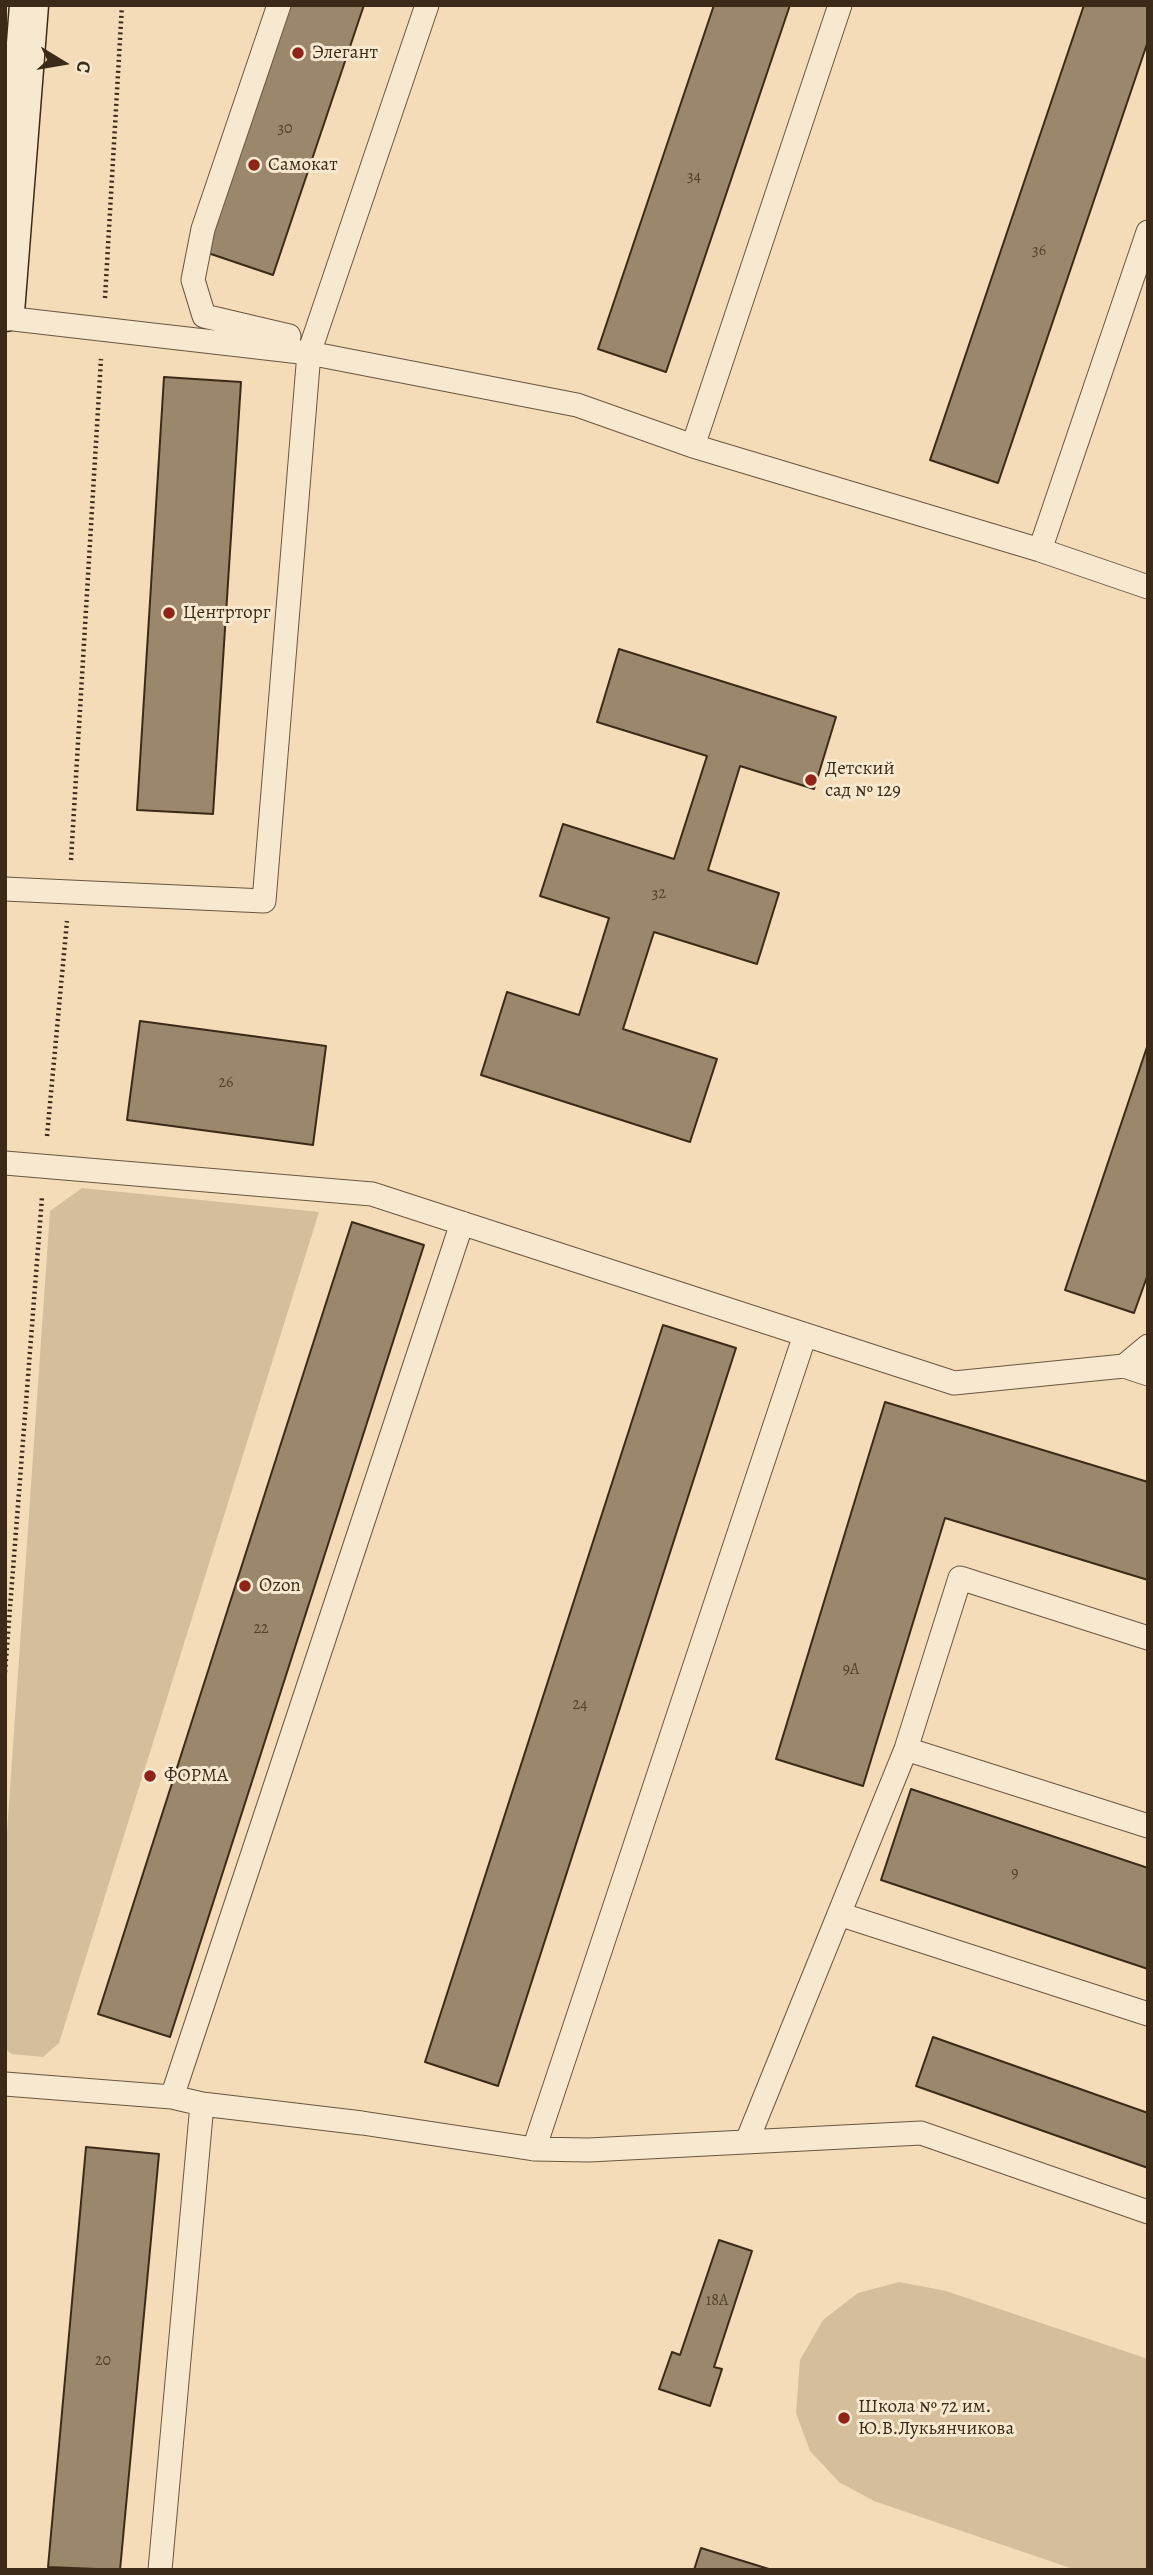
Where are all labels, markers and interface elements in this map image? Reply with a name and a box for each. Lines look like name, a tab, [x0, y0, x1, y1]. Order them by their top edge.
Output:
north arrow	[28, 28, 98, 98]
place label: Элегант	[312, 42, 378, 64]
marker: Элегант	[290, 45, 306, 61]
text: С	[70, 59, 97, 75]
house number: 30	[277, 119, 293, 139]
place label: Самокат	[268, 154, 338, 176]
marker: Самокат	[246, 157, 262, 173]
house number: 34	[687, 167, 701, 187]
house number: 36	[1032, 241, 1046, 261]
place label: Центрторг	[183, 602, 271, 624]
marker: Центрторг	[161, 605, 177, 621]
place label: Детский сад № 129	[825, 758, 901, 802]
marker: Детский сад № 129	[803, 772, 819, 788]
house number: 32	[652, 884, 666, 904]
house number: 26	[219, 1073, 233, 1093]
place label: Ozon	[259, 1575, 301, 1597]
marker: Ozon	[237, 1578, 253, 1594]
house number: 22	[253, 1619, 269, 1639]
house number: 9А	[843, 1660, 859, 1680]
house number: 24	[573, 1695, 587, 1715]
place label: ФОРМА	[164, 1765, 228, 1787]
marker: ФОРМА	[142, 1768, 158, 1784]
house number: 9	[1011, 1864, 1019, 1884]
house number: 18А	[706, 2291, 728, 2311]
house number: 20	[95, 2351, 111, 2371]
place label: Школа № 72 им. Ю.В.Лукьянчикова	[858, 2396, 1014, 2440]
marker: Школа № 72 им. Ю.В.Лукьянчикова	[836, 2410, 852, 2426]

